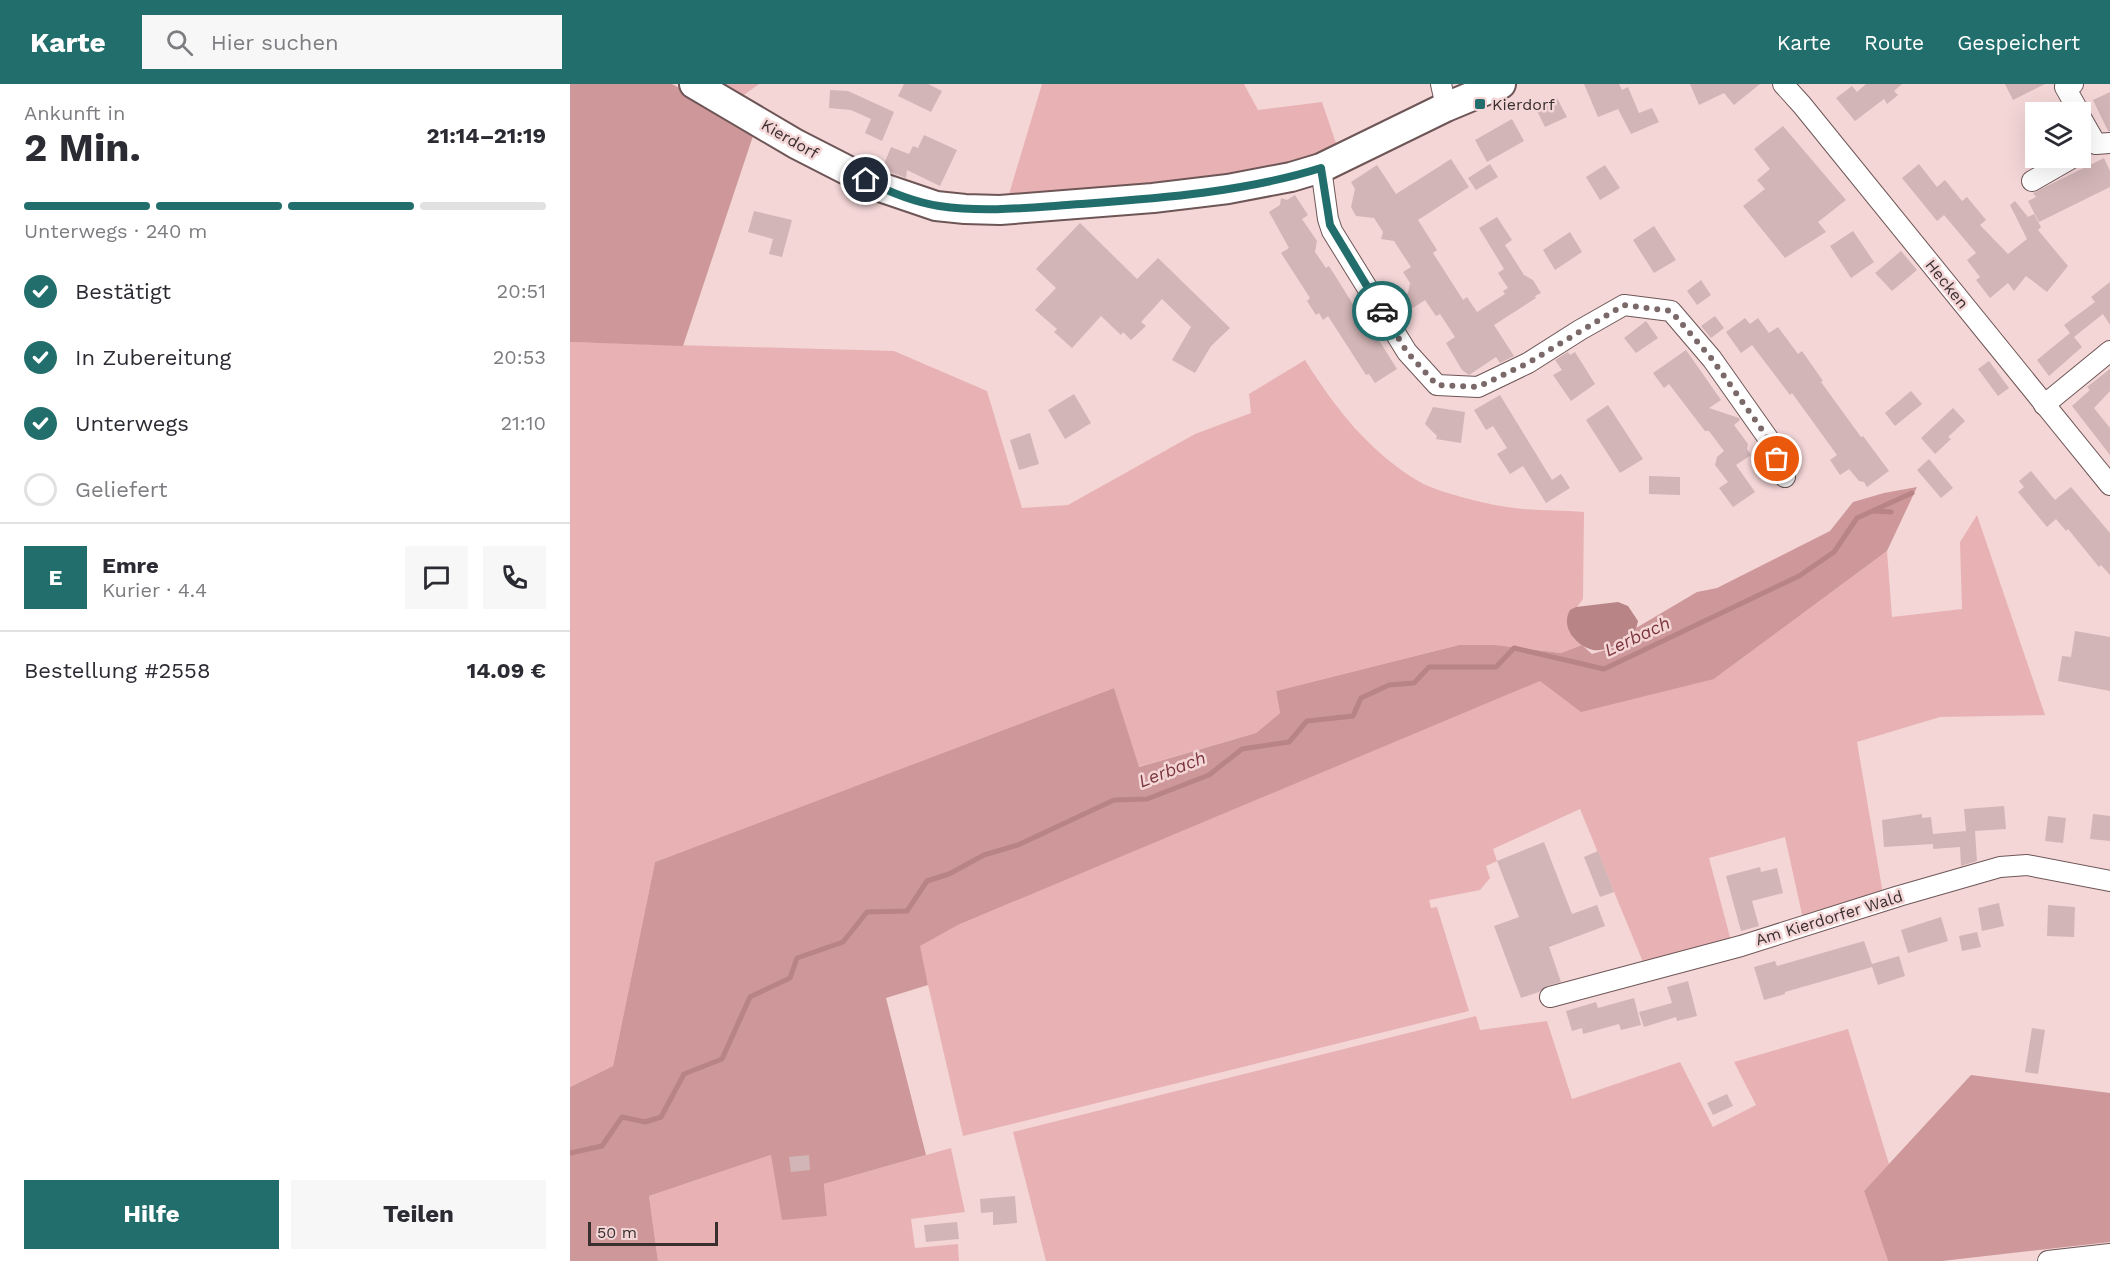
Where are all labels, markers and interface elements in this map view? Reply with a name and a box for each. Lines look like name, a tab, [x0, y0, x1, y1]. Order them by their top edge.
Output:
search box	[142, 15, 562, 69]
text: Karte	[30, 26, 106, 59]
icon: search	[163, 26, 196, 59]
text: Hier suchen	[211, 30, 339, 55]
text: Karte	[1777, 30, 1831, 55]
text: Route	[1864, 30, 1924, 55]
text: Gespeichert	[1957, 30, 2080, 55]
place label: Kierdorf	[1492, 95, 1555, 114]
marker: Kierdorf	[1473, 97, 1487, 111]
text: Ankunft in	[24, 101, 125, 125]
map controls	[2025, 102, 2091, 168]
button: layers	[2025, 102, 2091, 168]
street label: Kierdorf	[758, 115, 823, 163]
text: 21:14–21:19	[427, 123, 546, 148]
text: 2 Min.	[24, 125, 141, 170]
pin	[840, 154, 891, 205]
icon: home	[849, 163, 882, 196]
text: Unterwegs · 240 m	[24, 219, 207, 243]
street label: Hecken	[1921, 256, 1973, 312]
icon: check	[24, 275, 57, 308]
text: Bestätigt	[75, 279, 171, 304]
text: 20:51	[497, 279, 546, 303]
courier	[1352, 281, 1412, 341]
icon: car	[1366, 295, 1399, 328]
icon: check	[24, 341, 57, 374]
text: In Zubereitung	[75, 345, 231, 370]
text: 20:53	[493, 345, 546, 369]
icon: check	[24, 407, 57, 440]
text: Unterwegs	[75, 411, 189, 436]
text: 21:10	[500, 411, 546, 435]
pin	[1751, 433, 1802, 484]
icon: bag	[1760, 442, 1793, 475]
text: Geliefert	[75, 477, 167, 502]
button: chat	[405, 546, 468, 609]
button: phone	[483, 546, 546, 609]
text: Emre	[102, 553, 159, 578]
text: E	[49, 565, 62, 590]
text: Kurier · 4.4	[102, 578, 207, 602]
water label: Lerbach	[1601, 612, 1673, 660]
text: Bestellung #2558	[24, 658, 210, 683]
text: 14.09 €	[467, 658, 546, 683]
water label: Lerbach	[1135, 747, 1209, 791]
street label: Am Kierdorfer Wald	[1753, 887, 1905, 949]
button: Hilfe	[24, 1180, 279, 1249]
button: Teilen	[291, 1180, 546, 1249]
scale bar	[588, 1219, 718, 1246]
text: 50 m	[597, 1223, 637, 1242]

